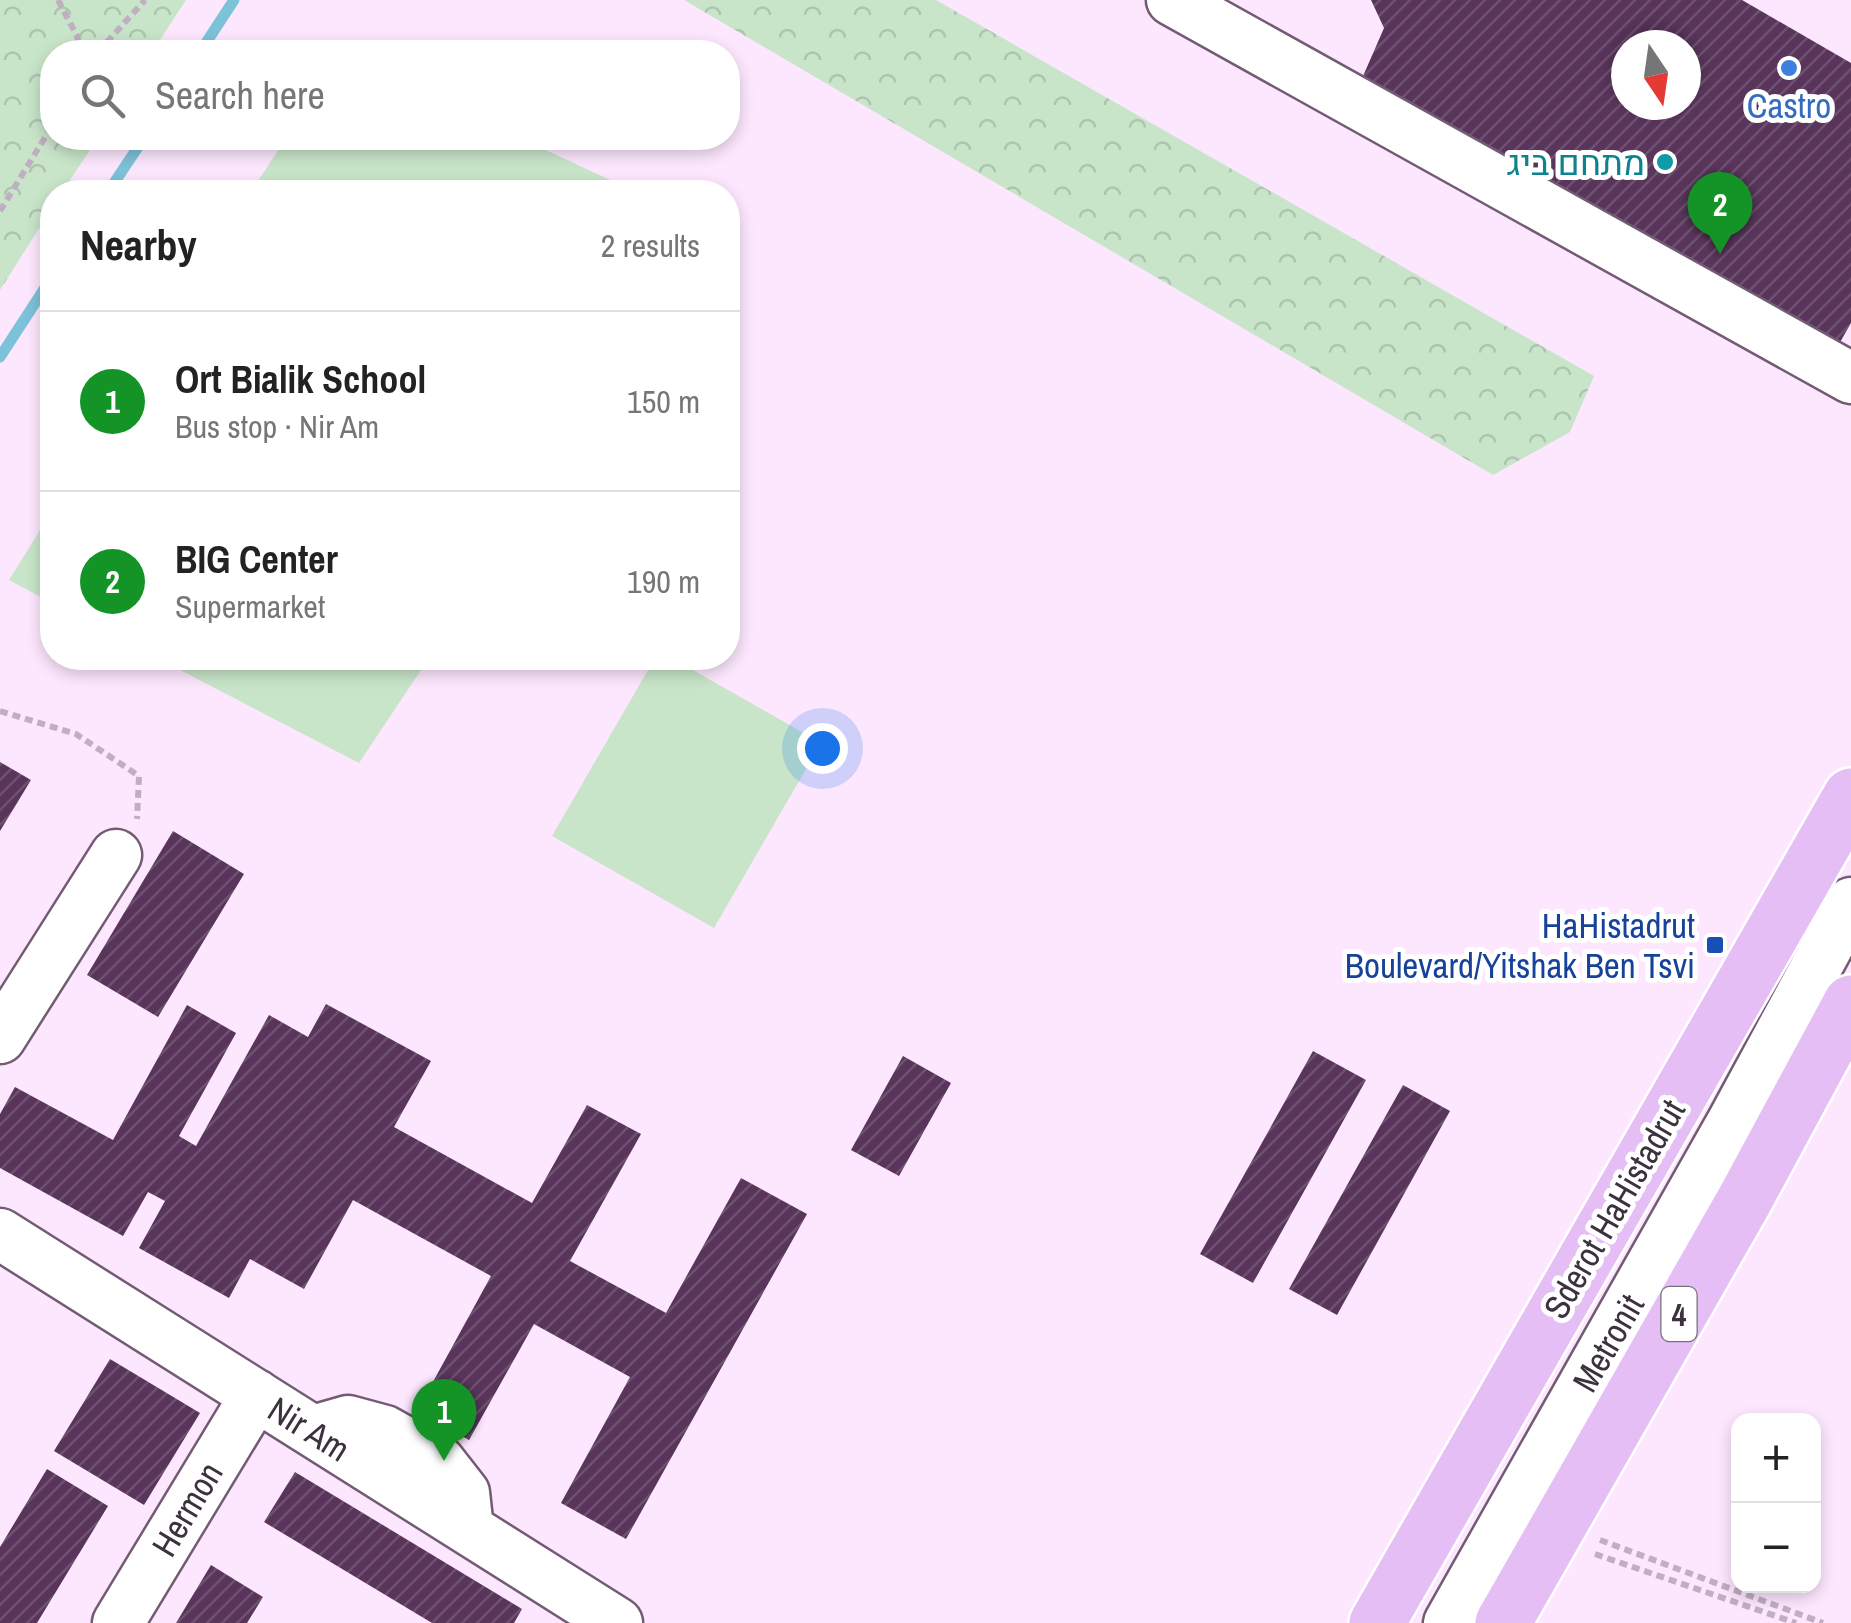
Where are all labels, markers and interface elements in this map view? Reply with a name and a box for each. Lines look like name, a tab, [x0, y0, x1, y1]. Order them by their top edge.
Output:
north arrow	[1611, 30, 1701, 120]
search box	[40, 40, 740, 150]
marker: Castro	[1778, 57, 1800, 79]
icon: search	[75, 68, 130, 123]
text: Search here	[155, 70, 325, 121]
place label: Castro	[1747, 82, 1831, 129]
place label: מתחם ביג	[1507, 139, 1645, 186]
marker: מתחם ביג	[1654, 151, 1676, 173]
pin: 2	[1688, 172, 1752, 254]
text: Nearby	[80, 217, 197, 273]
text: 2 results	[601, 224, 700, 267]
text: Ort Bialik School	[175, 354, 426, 405]
text: 1	[105, 380, 120, 423]
text: 150 m	[627, 380, 700, 423]
text: Bus stop · Nir Am	[175, 405, 379, 448]
text: BIG Center	[175, 534, 338, 585]
text: 2	[105, 560, 120, 603]
text: 190 m	[627, 560, 700, 603]
text: Supermarket	[175, 585, 325, 628]
your location	[797, 723, 848, 774]
place label: HaHistadrut Boulevard/Yitshak Ben Tsvi	[1345, 902, 1695, 989]
marker: HaHistadrut Boulevard/Yitshak Ben Tsvi	[1704, 934, 1726, 956]
street label: Sderot HaHistadrut	[1532, 1091, 1696, 1327]
street label: Metronit	[1561, 1286, 1655, 1400]
road number: 4	[1662, 1287, 1696, 1341]
pin: 1	[412, 1378, 476, 1461]
street label: Nir Am	[259, 1386, 359, 1472]
map controls	[1731, 1413, 1821, 1593]
button: +	[1731, 1413, 1821, 1503]
street label: Hermon	[141, 1453, 233, 1565]
button: −	[1731, 1503, 1821, 1593]

